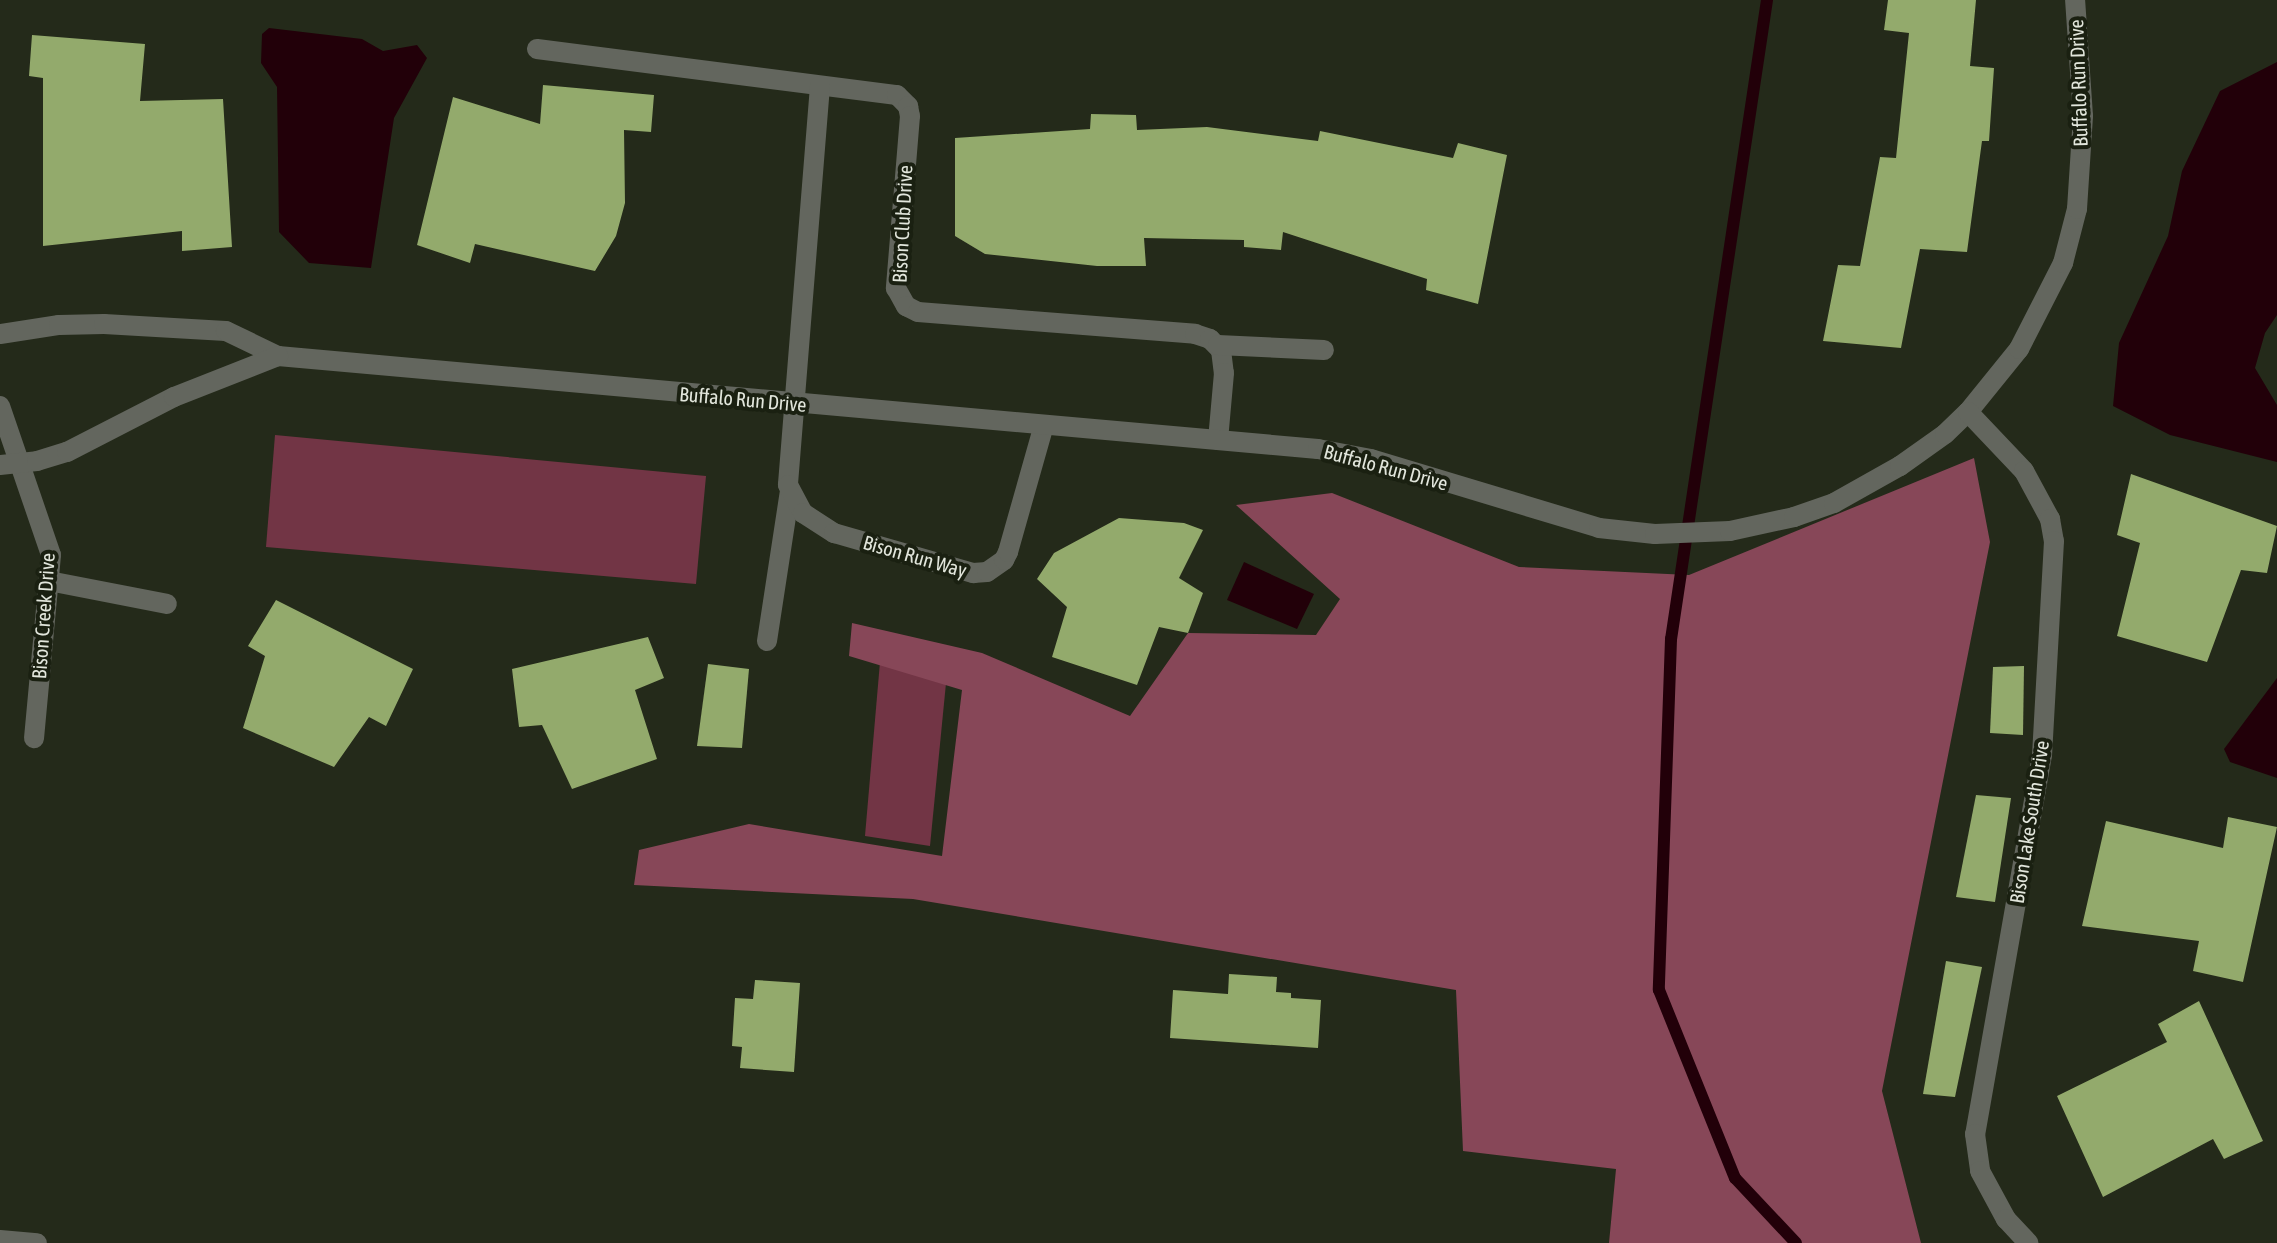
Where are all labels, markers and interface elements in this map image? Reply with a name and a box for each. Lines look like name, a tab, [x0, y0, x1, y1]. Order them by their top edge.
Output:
street label: Buffalo Run Drive	[2064, 19, 2092, 147]
street label: Bison Club Drive	[887, 164, 917, 284]
street label: Buffalo Run Drive	[678, 381, 808, 417]
street label: Buffalo Run Drive	[1321, 439, 1451, 495]
street label: Bison Run Way	[860, 530, 970, 582]
street label: Bison Creek Drive	[27, 552, 59, 680]
street label: Bison Lake South Drive	[2004, 739, 2054, 905]

